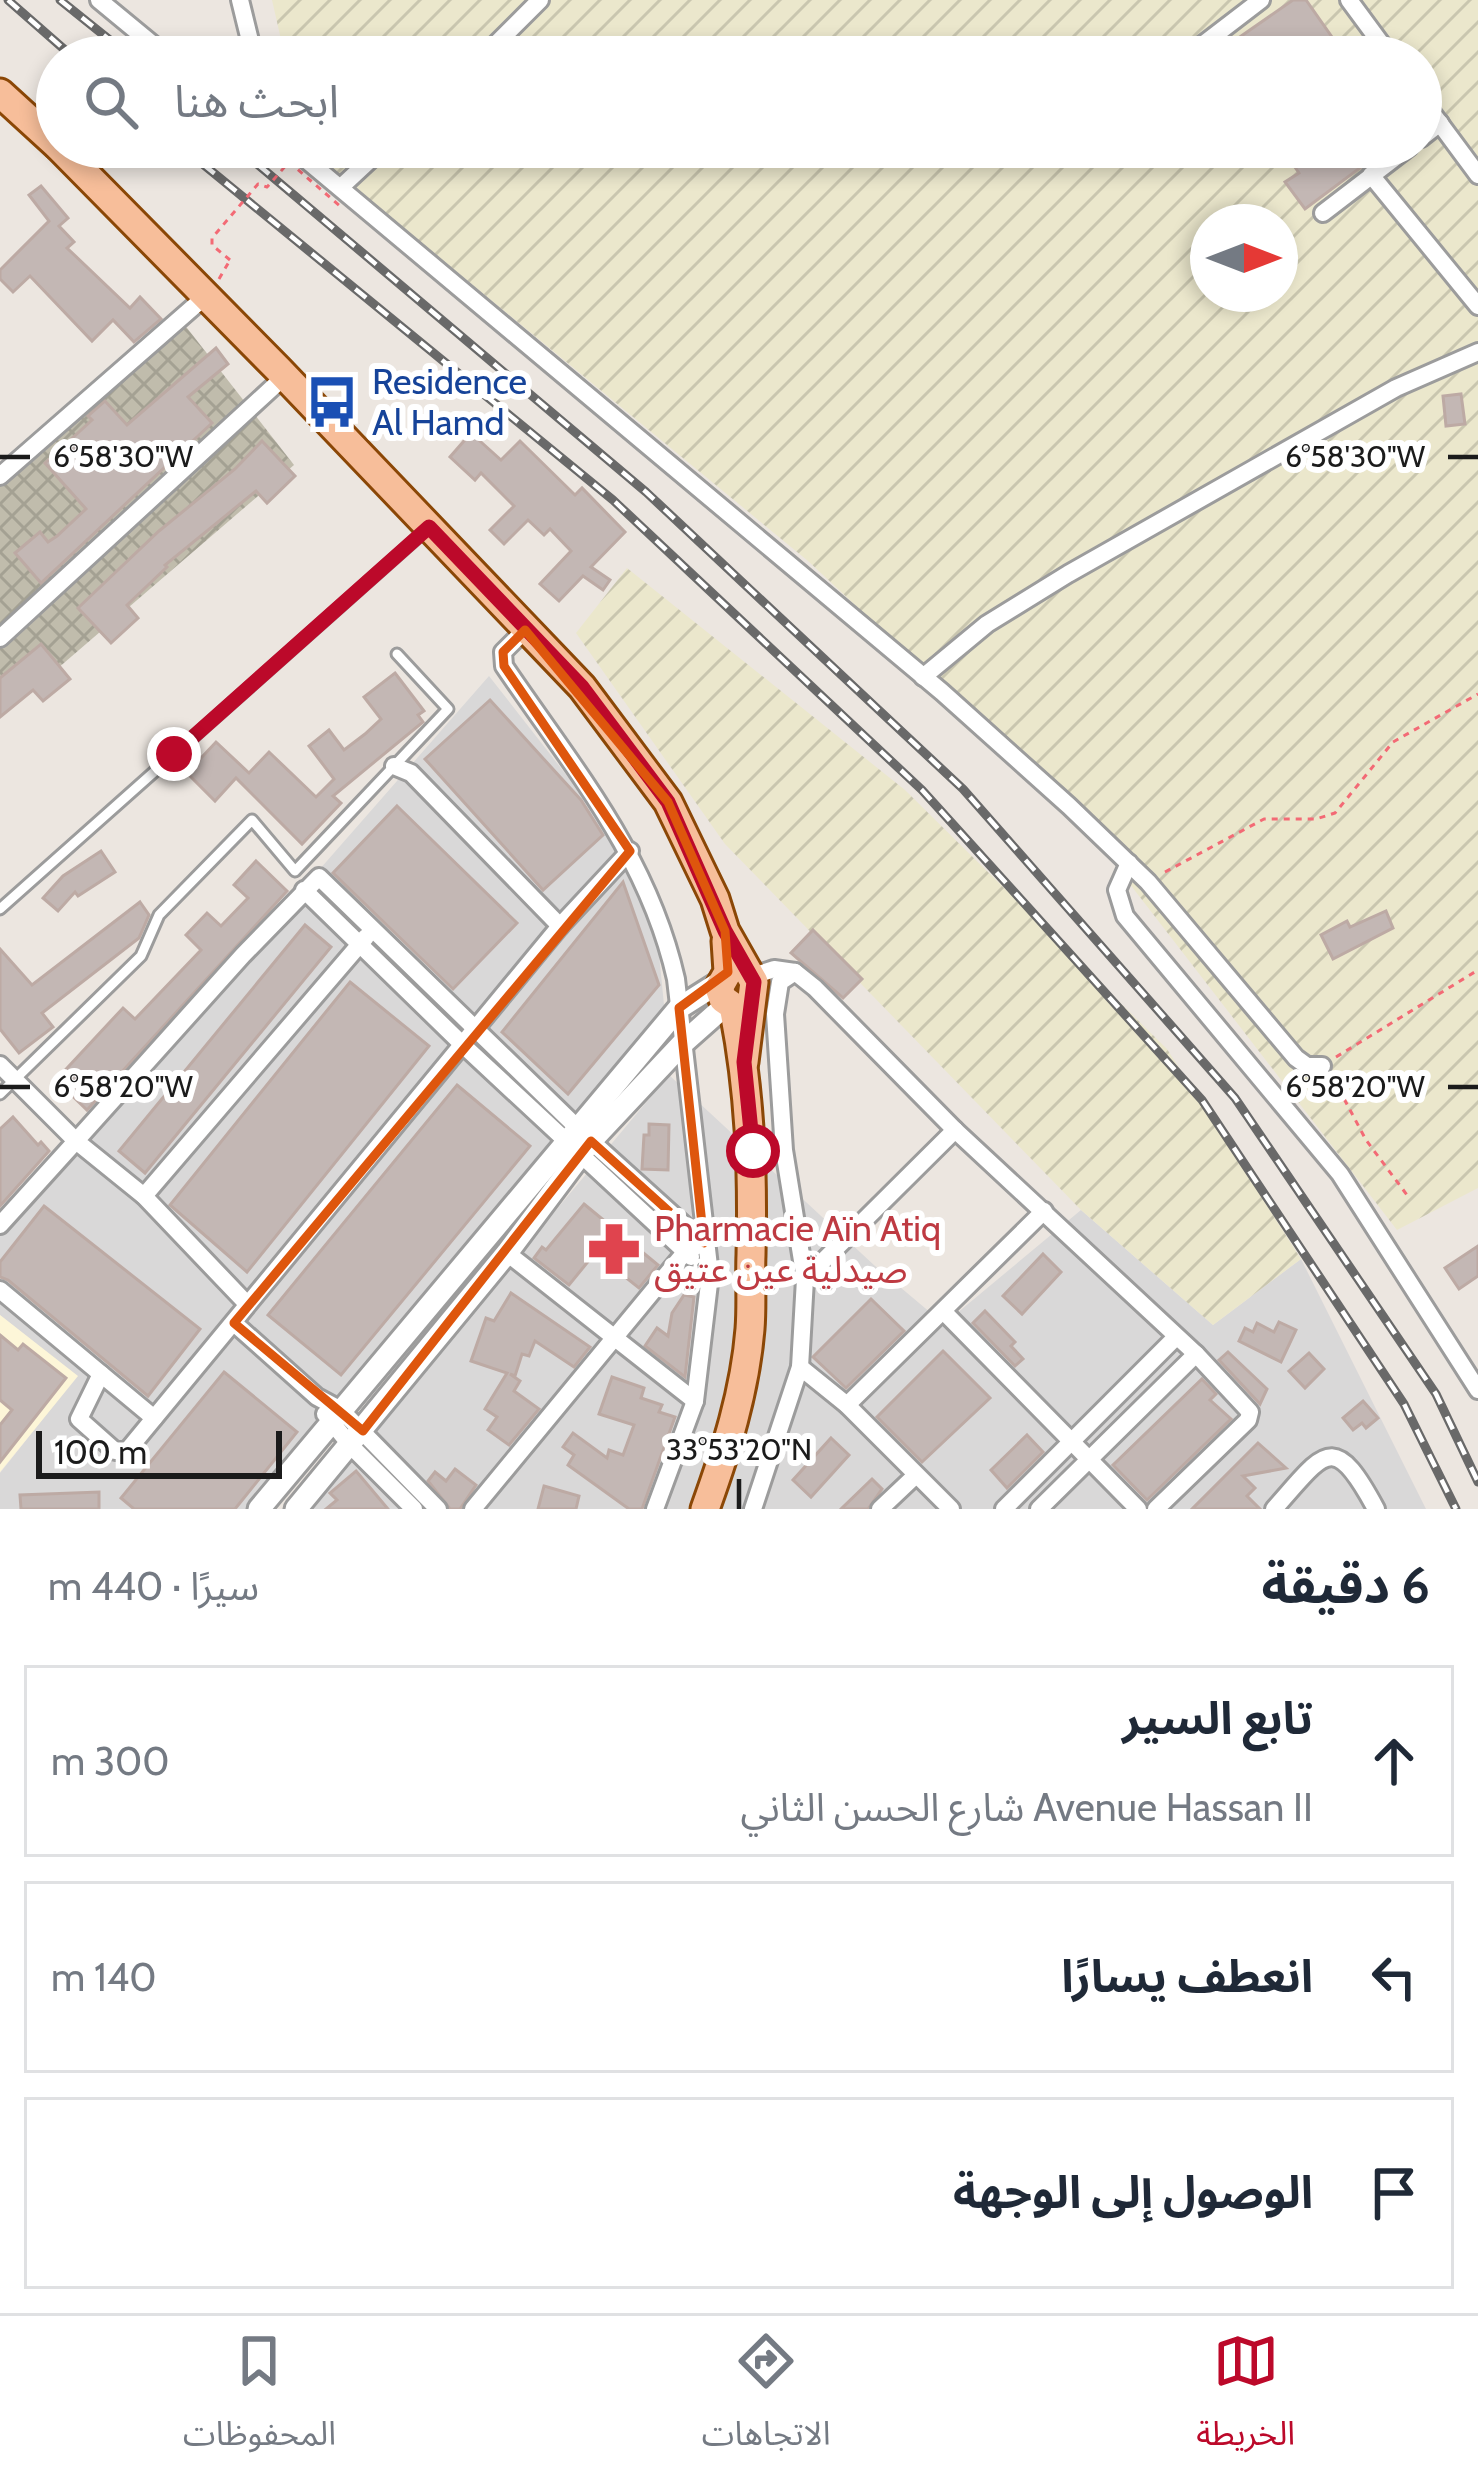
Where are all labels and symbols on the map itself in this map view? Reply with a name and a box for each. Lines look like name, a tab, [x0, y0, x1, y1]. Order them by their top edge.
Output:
north arrow	[1190, 204, 1298, 312]
place label: Residence Al Hamd	[372, 359, 527, 444]
bus stop icon: Residence Al Hamd	[303, 373, 361, 431]
text: 6°58'30"W	[53, 438, 194, 475]
text: 6°58'30"W	[1285, 438, 1426, 475]
route end	[147, 727, 201, 781]
text: 6°58'20"W	[53, 1068, 193, 1105]
text: 6°58'20"W	[1285, 1068, 1425, 1105]
route start	[726, 1124, 780, 1178]
place label: Pharmacie Aïn Atiq صيدلية عين عتيق	[654, 1206, 941, 1292]
pharmacy icon: Pharmacie Aïn Atiq صيدلية عين عتيق	[585, 1220, 643, 1278]
scale bar	[36, 1425, 282, 1478]
text: 33°53'20"N	[666, 1431, 812, 1468]

